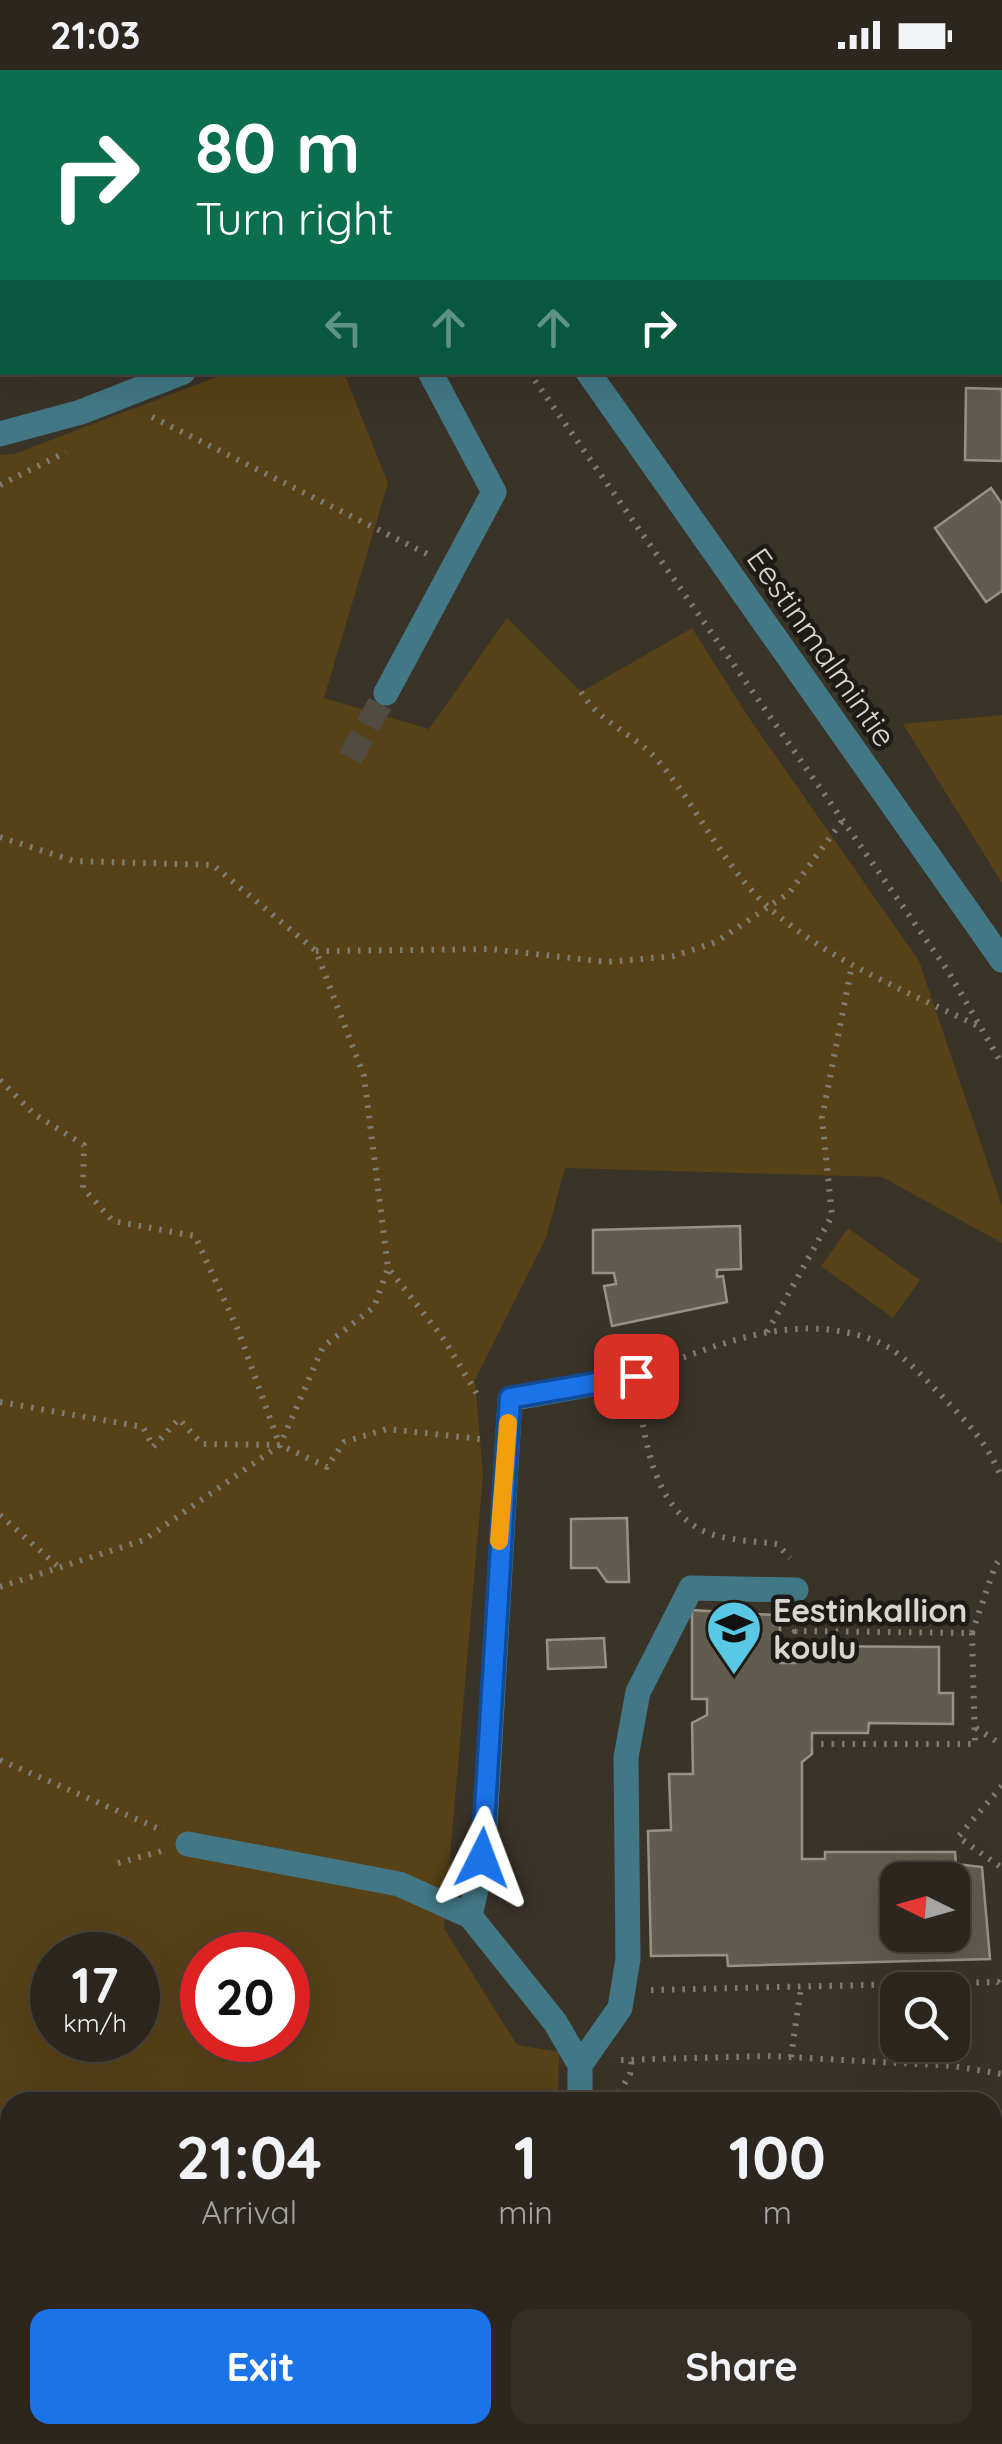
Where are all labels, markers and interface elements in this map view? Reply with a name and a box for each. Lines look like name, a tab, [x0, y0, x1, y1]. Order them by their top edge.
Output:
text: 21:03	[50, 11, 141, 59]
text: 80 m	[195, 103, 360, 191]
icon: right	[30, 110, 160, 240]
text: Turn right	[195, 190, 394, 246]
icon: left	[316, 300, 371, 355]
icon: ahead	[421, 300, 476, 355]
icon: ahead	[526, 300, 581, 355]
icon: right	[631, 300, 686, 355]
street label: Eestinmalmintie	[739, 540, 905, 754]
pin	[594, 1334, 679, 1419]
icon: arrive	[609, 1349, 664, 1404]
place label: Eestinkallion koulu	[773, 1590, 967, 1667]
school or university icon: Eestinkallion koulu	[704, 1598, 764, 1677]
position arrow	[430, 1806, 534, 1910]
north arrow	[880, 1862, 970, 1952]
map controls	[880, 1862, 970, 2062]
speed limit sign: 20	[180, 1932, 310, 2062]
text: 17	[72, 1953, 118, 2016]
button: search	[880, 1972, 970, 2062]
text: km/h	[63, 2007, 127, 2038]
text: 21:04	[176, 2119, 322, 2194]
text: 1	[514, 2119, 537, 2194]
text: 100	[729, 2119, 826, 2194]
text: Arrival	[201, 2192, 297, 2232]
text: min	[498, 2192, 553, 2232]
text: m	[763, 2192, 792, 2232]
button: Exit	[30, 2309, 491, 2424]
button: Share	[511, 2309, 972, 2424]

